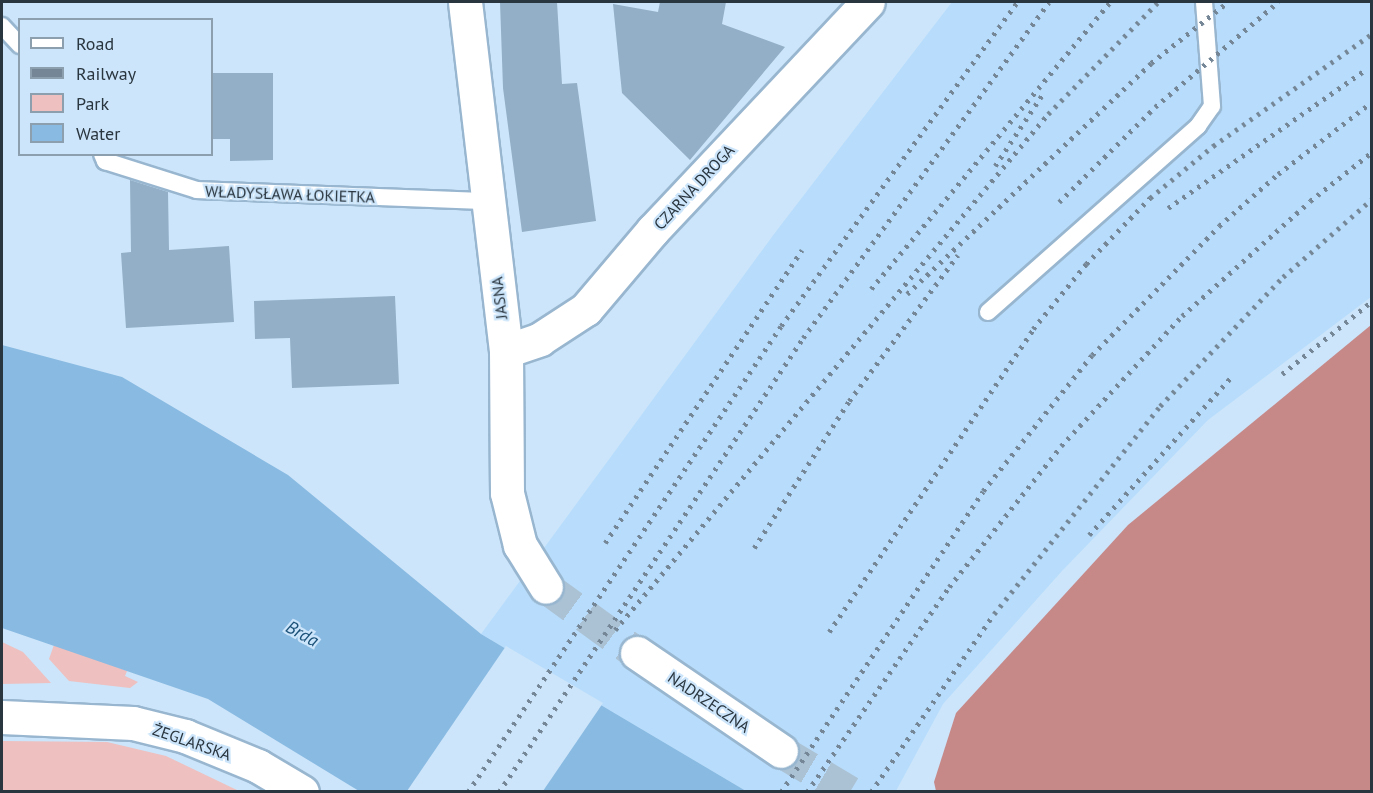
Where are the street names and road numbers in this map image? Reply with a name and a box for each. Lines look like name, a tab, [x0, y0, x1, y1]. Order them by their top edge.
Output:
street label: CZARNA DROGA	[650, 140, 738, 234]
street label: WŁADYSŁAWA ŁOKIETKA	[204, 181, 376, 207]
street label: JASNA	[487, 276, 511, 320]
street label: NADRZECZNA	[664, 668, 754, 736]
street label: ŻEGLARSKA	[150, 720, 234, 764]

